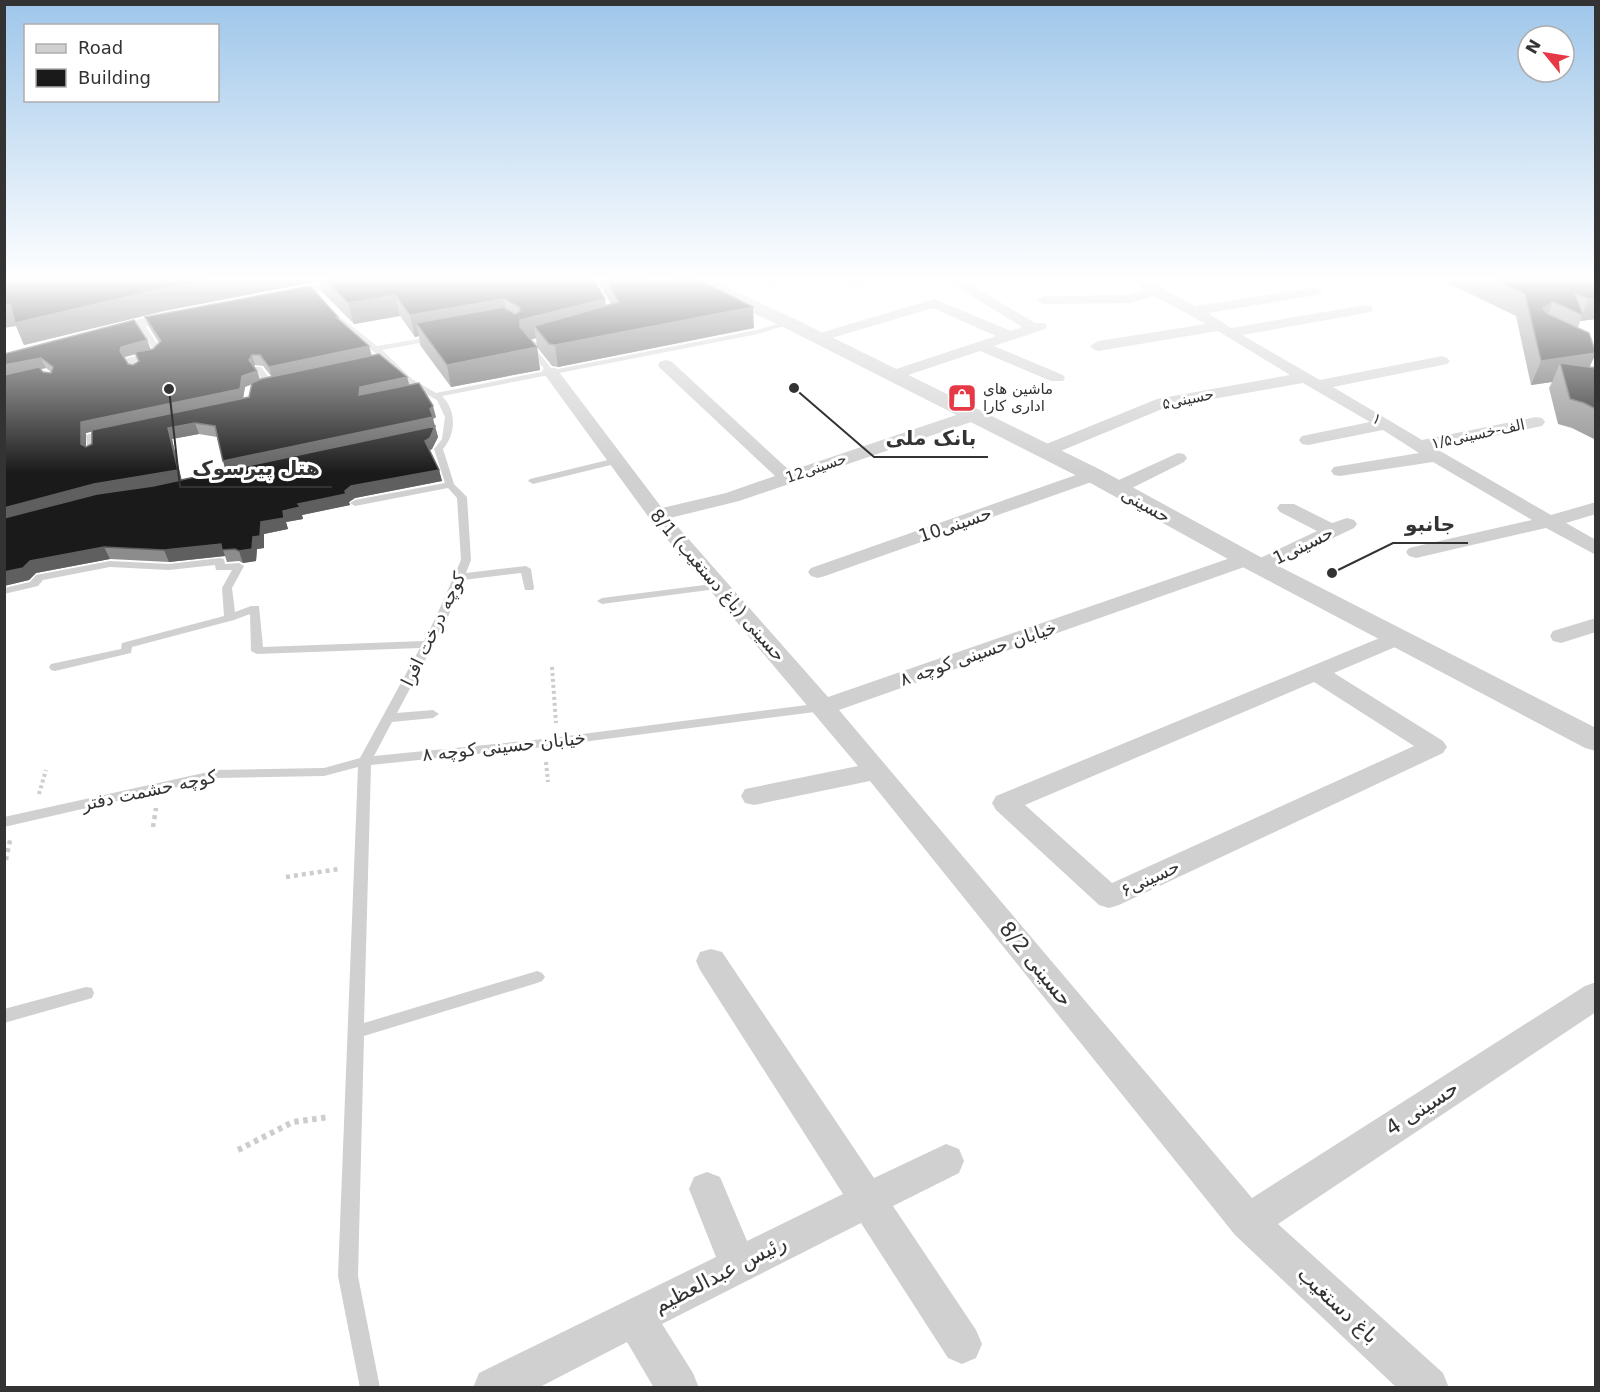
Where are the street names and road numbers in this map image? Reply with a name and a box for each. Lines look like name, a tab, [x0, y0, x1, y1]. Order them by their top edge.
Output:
street label: حسینی۵	[1161, 385, 1215, 413]
street label: ۱	[1369, 409, 1385, 429]
street label: الف-خسینی۱/۵	[1430, 415, 1526, 453]
street label: حسینی12	[783, 449, 849, 487]
street label: حسینی	[1118, 483, 1174, 527]
street label: حسینی10	[916, 502, 994, 546]
street label: 8/1 حسینی (باغ دستغیب)	[645, 505, 790, 666]
street label: حسینی1	[1269, 521, 1337, 569]
street label: کوچه درخت افرا	[396, 568, 471, 690]
street label: خیابان حسینی کوچه ۸	[897, 616, 1059, 691]
street label: خیابان حسینی کوچه ۸	[421, 727, 587, 766]
street label: کوچه حشمت دفتر	[79, 765, 219, 816]
street label: حسینی۶	[1117, 855, 1183, 901]
street label: 8/2 حسینی	[994, 917, 1078, 1011]
street label: حسینی 4	[1381, 1076, 1463, 1140]
street label: رئیس عبدالعظیم	[650, 1230, 791, 1319]
street label: باغ دستغیب	[1293, 1262, 1383, 1348]

